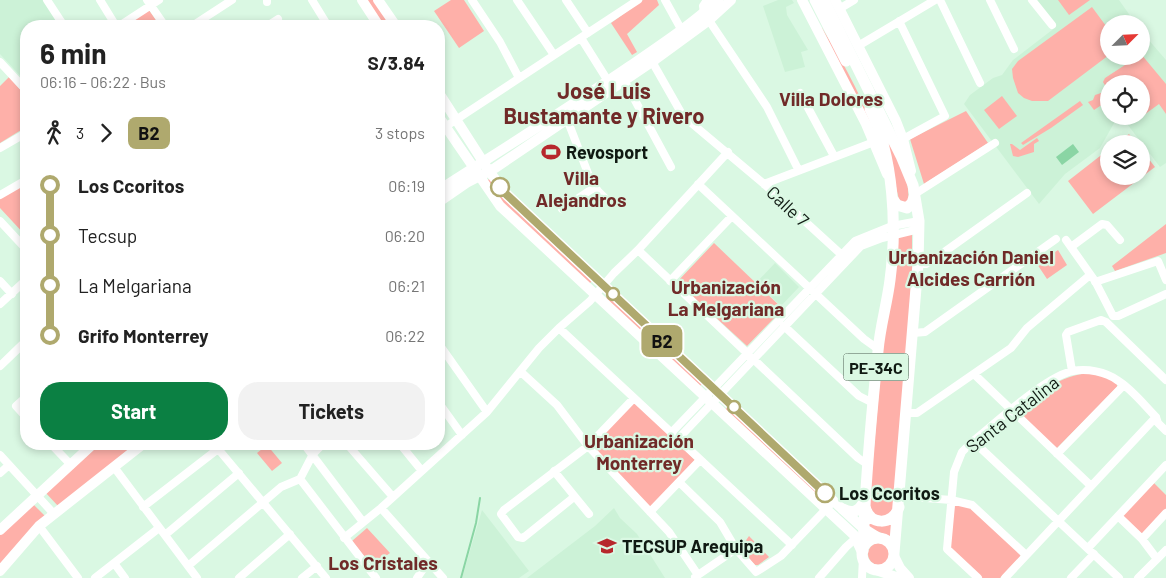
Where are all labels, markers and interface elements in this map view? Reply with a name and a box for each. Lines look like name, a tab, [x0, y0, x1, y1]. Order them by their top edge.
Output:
north arrow	[1100, 15, 1150, 65]
map controls	[1100, 15, 1150, 185]
text: 6 min	[40, 36, 106, 70]
text: S/3.84	[368, 51, 425, 74]
text: 06:16 – 06:22 · Bus	[40, 72, 166, 91]
button: locate	[1100, 75, 1150, 125]
district label: José Luis Bustamante y Rivero	[504, 77, 704, 128]
district label: Villa Dolores	[779, 87, 883, 110]
icon: walk	[40, 119, 68, 147]
icon: forward	[92, 119, 120, 147]
text: B2	[138, 122, 160, 144]
text: 3	[76, 123, 84, 142]
text: 3 stops	[375, 123, 425, 142]
button: layers	[1100, 135, 1150, 185]
sports icon: Revosport	[540, 141, 562, 163]
place label: Revosport	[566, 141, 648, 163]
district label: Villa Alejandros	[536, 166, 626, 211]
text: Los Ccoritos	[78, 174, 184, 197]
text: 06:19	[388, 176, 425, 195]
unlabelled marker	[490, 177, 510, 197]
street label: Calle 7	[762, 181, 814, 231]
text: Tecsup	[78, 224, 137, 247]
text: 06:20	[385, 226, 425, 245]
district label: Urbanización Daniel Alcides Carrión	[888, 245, 1054, 290]
text: La Melgariana	[78, 274, 192, 297]
district label: Urbanización La Melgariana	[668, 275, 784, 320]
text: 06:21	[388, 276, 425, 295]
unlabelled marker	[606, 287, 620, 301]
text: Grifo Monterrey	[78, 324, 209, 347]
line badge: B2	[640, 325, 684, 357]
text: 06:22	[385, 326, 425, 345]
text: B2	[651, 330, 673, 352]
road number: PE-34C	[844, 354, 908, 381]
street label: Santa Catalina	[961, 371, 1063, 457]
button: Start	[40, 382, 228, 440]
button: Tickets	[238, 382, 425, 440]
unlabelled marker	[727, 400, 741, 414]
district label: Urbanización Monterrey	[584, 429, 694, 474]
place label: Los Ccoritos	[839, 482, 940, 504]
marker: Los Ccoritos	[815, 483, 835, 503]
school or university icon: TECSUP Arequipa	[596, 535, 618, 557]
place label: TECSUP Arequipa	[622, 535, 763, 557]
district label: Los Cristales	[328, 551, 438, 574]

